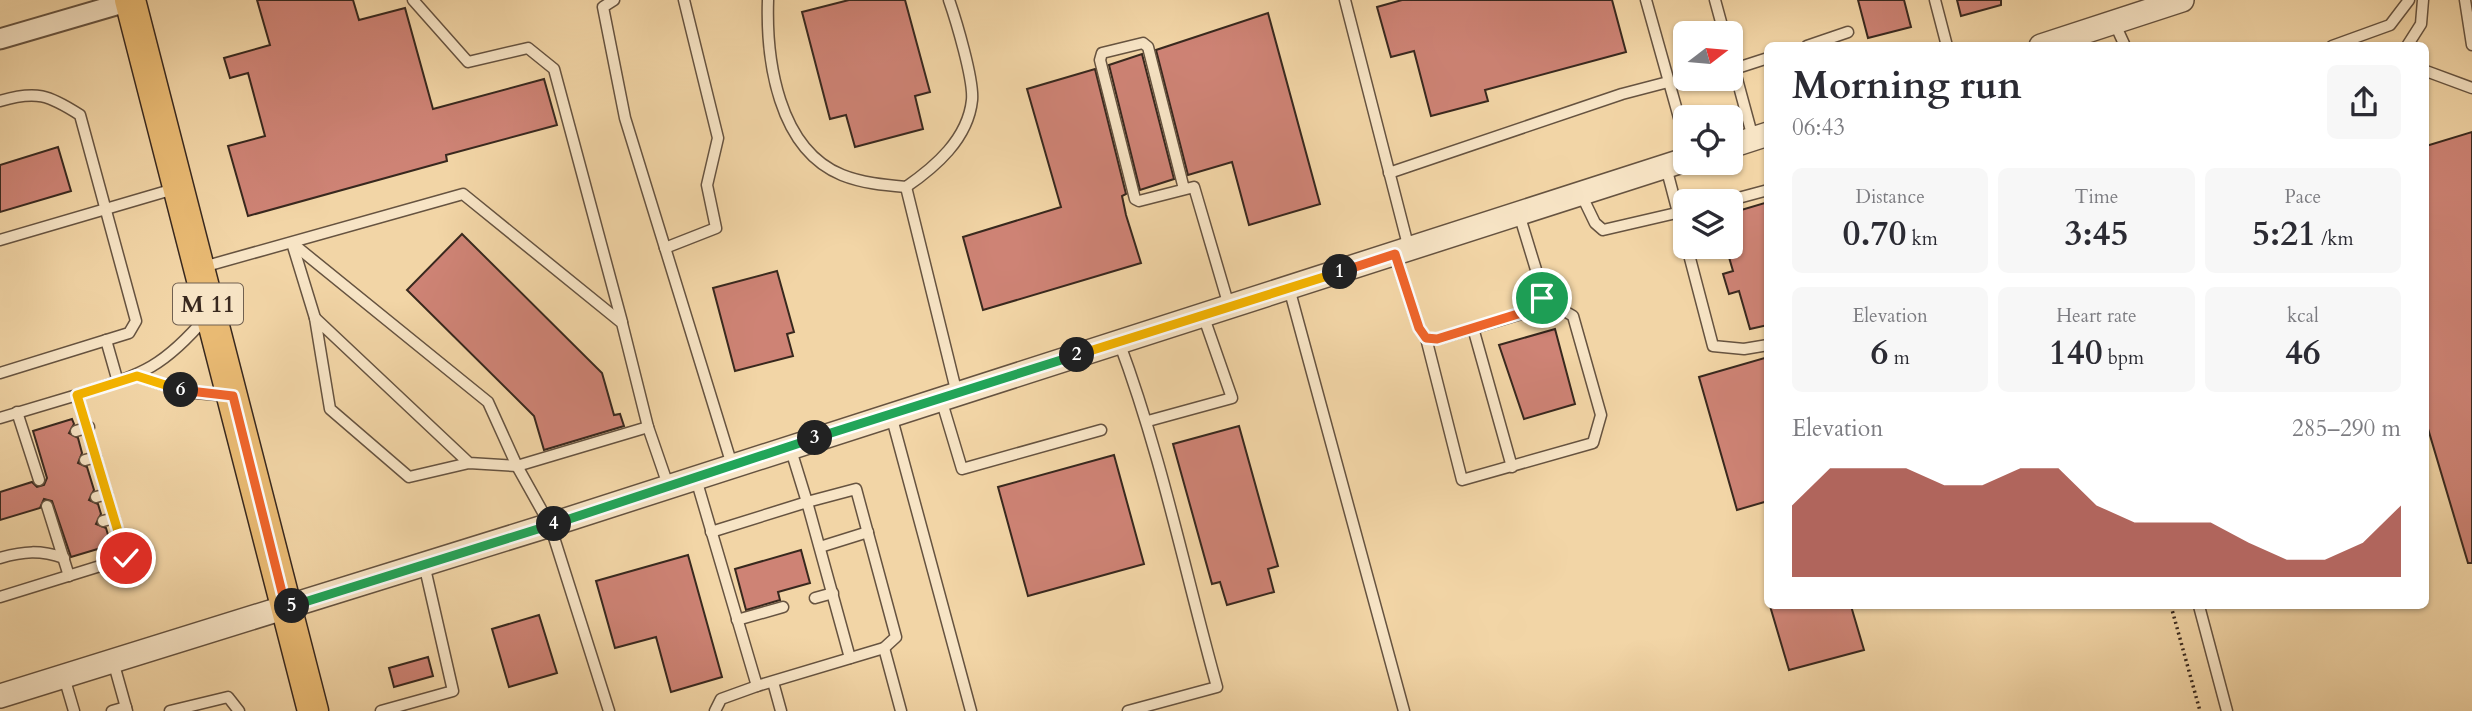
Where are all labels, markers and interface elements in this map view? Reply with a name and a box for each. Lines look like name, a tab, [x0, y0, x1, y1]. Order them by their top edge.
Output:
north arrow	[1673, 21, 1743, 91]
map controls	[1673, 21, 1743, 259]
text: Morning run	[1792, 60, 2022, 112]
button: share	[2327, 65, 2401, 139]
button: locate	[1673, 105, 1743, 175]
text: 06:43	[1792, 112, 1845, 143]
text: Distance	[1855, 184, 1925, 210]
text: Time	[2075, 184, 2118, 210]
text: Pace	[2284, 184, 2321, 210]
button: layers	[1673, 189, 1743, 259]
text: 0.70	[1843, 210, 1906, 258]
text: 3:45	[2065, 210, 2128, 258]
text: 5:21	[2252, 210, 2316, 258]
text: km	[1906, 226, 1938, 252]
text: /km	[2316, 226, 2354, 252]
pin: 1	[1322, 254, 1358, 290]
text: 1	[1335, 258, 1344, 284]
pin	[1512, 268, 1572, 328]
icon: arrive	[1523, 279, 1561, 317]
road number: M 11	[173, 284, 243, 324]
text: Elevation	[1852, 303, 1928, 329]
text: Heart rate	[2056, 303, 2137, 329]
text: kcal	[2287, 303, 2319, 329]
text: 6	[1871, 329, 1889, 377]
text: 140	[2049, 329, 2103, 377]
text: 46	[2285, 329, 2321, 377]
pin: 2	[1060, 338, 1094, 372]
text: 2	[1072, 341, 1081, 367]
text: m	[1889, 345, 1910, 371]
text: bpm	[2103, 345, 2144, 371]
pin: 6	[164, 372, 198, 408]
text: 6	[176, 376, 185, 402]
text: Elevation	[1792, 413, 1883, 444]
text: 285–290 m	[2292, 413, 2401, 444]
pin: 3	[798, 420, 832, 456]
text: 3	[810, 424, 819, 450]
pin: 4	[536, 506, 572, 542]
text: 4	[549, 510, 558, 536]
pin	[96, 528, 156, 588]
icon: check	[107, 539, 145, 577]
pin: 5	[274, 588, 310, 624]
text: 5	[287, 592, 296, 618]

